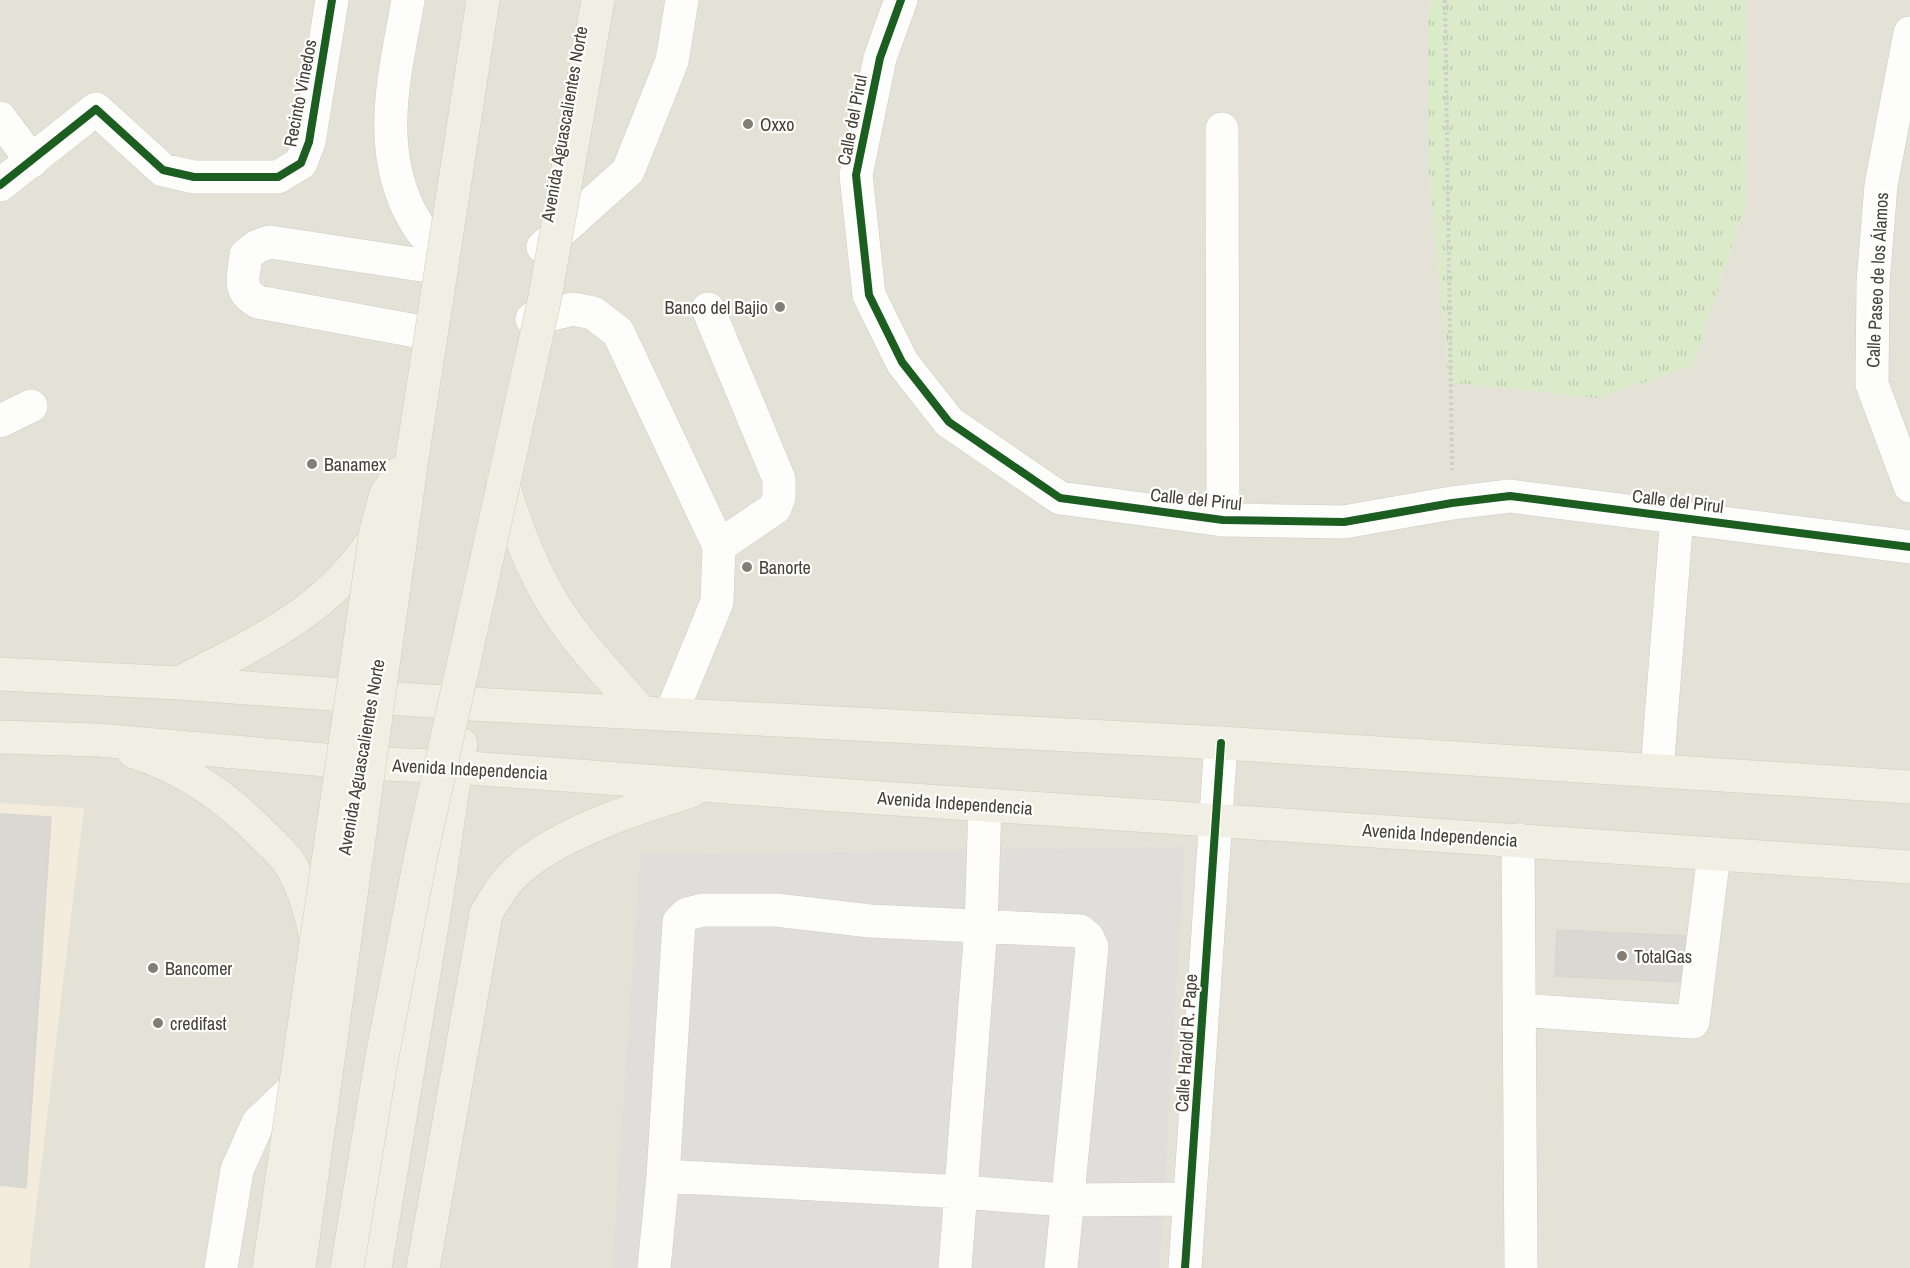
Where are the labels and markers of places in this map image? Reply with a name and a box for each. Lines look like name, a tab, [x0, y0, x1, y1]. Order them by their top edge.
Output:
place label: Oxxo	[760, 112, 794, 137]
marker: Oxxo	[741, 117, 755, 131]
place label: Banco del Bajio	[665, 295, 768, 320]
marker: Banco del Bajio	[773, 300, 787, 314]
place label: Banamex	[324, 452, 387, 477]
marker: Banamex	[305, 457, 319, 471]
place label: Banorte	[759, 555, 811, 580]
marker: Banorte	[740, 560, 754, 574]
place label: TotalGas	[1634, 944, 1692, 969]
marker: TotalGas	[1615, 949, 1629, 963]
place label: Bancomer	[165, 956, 232, 981]
marker: Bancomer	[146, 961, 160, 975]
place label: credifast	[170, 1011, 227, 1036]
marker: credifast	[151, 1016, 165, 1030]

